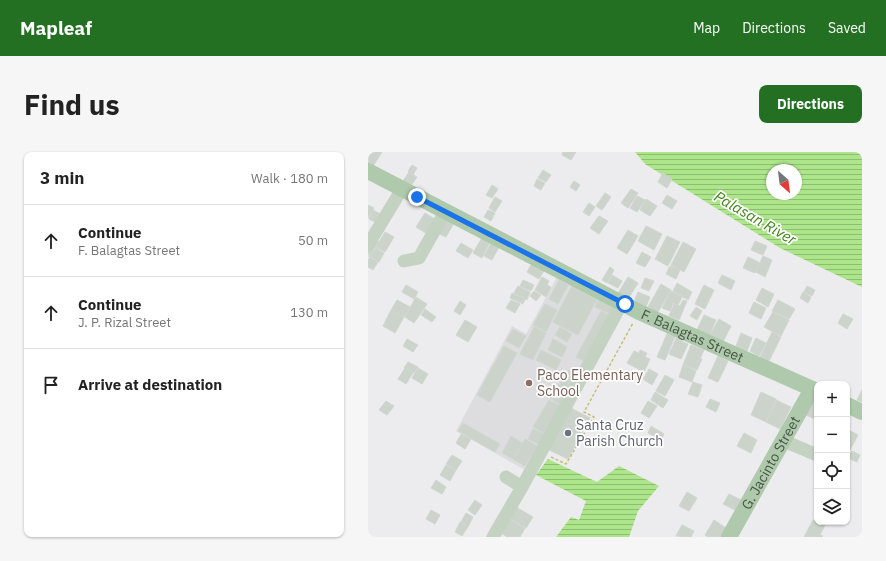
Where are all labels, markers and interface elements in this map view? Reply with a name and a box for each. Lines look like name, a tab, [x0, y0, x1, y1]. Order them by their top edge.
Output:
text: Mapleaf	[20, 16, 92, 40]
text: Map	[693, 19, 720, 37]
text: Directions	[742, 19, 806, 37]
text: Saved	[828, 19, 866, 37]
button: Directions	[759, 85, 862, 123]
text: Find us	[24, 86, 120, 123]
north arrow	[766, 164, 802, 200]
text: 3 min	[40, 167, 84, 189]
text: Walk · 180 m	[251, 170, 328, 187]
water label: Palasan River	[711, 186, 800, 249]
route end	[408, 188, 426, 206]
text: Continue	[78, 223, 142, 242]
icon: ahead	[40, 230, 62, 252]
text: 50 m	[298, 232, 328, 249]
text: F. Balagtas Street	[78, 242, 180, 259]
text: Continue	[78, 295, 142, 314]
route start	[616, 295, 634, 313]
icon: ahead	[40, 302, 62, 324]
text: 130 m	[290, 304, 328, 321]
street label: F. Balagtas Street	[638, 305, 747, 366]
text: J. P. Rizal Street	[78, 314, 171, 331]
place label: Paco Elementary School	[537, 366, 643, 400]
icon: arrive	[40, 374, 62, 396]
text: Arrive at destination	[78, 375, 222, 394]
marker: Paco Elementary School	[524, 378, 534, 388]
map controls	[814, 381, 850, 525]
button: +	[814, 381, 850, 417]
street label: G. Jacinto Street	[737, 413, 804, 513]
place label: Santa Cruz Parish Church	[576, 416, 663, 450]
button: −	[814, 417, 850, 453]
marker: Santa Cruz Parish Church	[563, 428, 573, 438]
button: locate	[814, 453, 850, 489]
button: layers	[814, 489, 850, 525]

